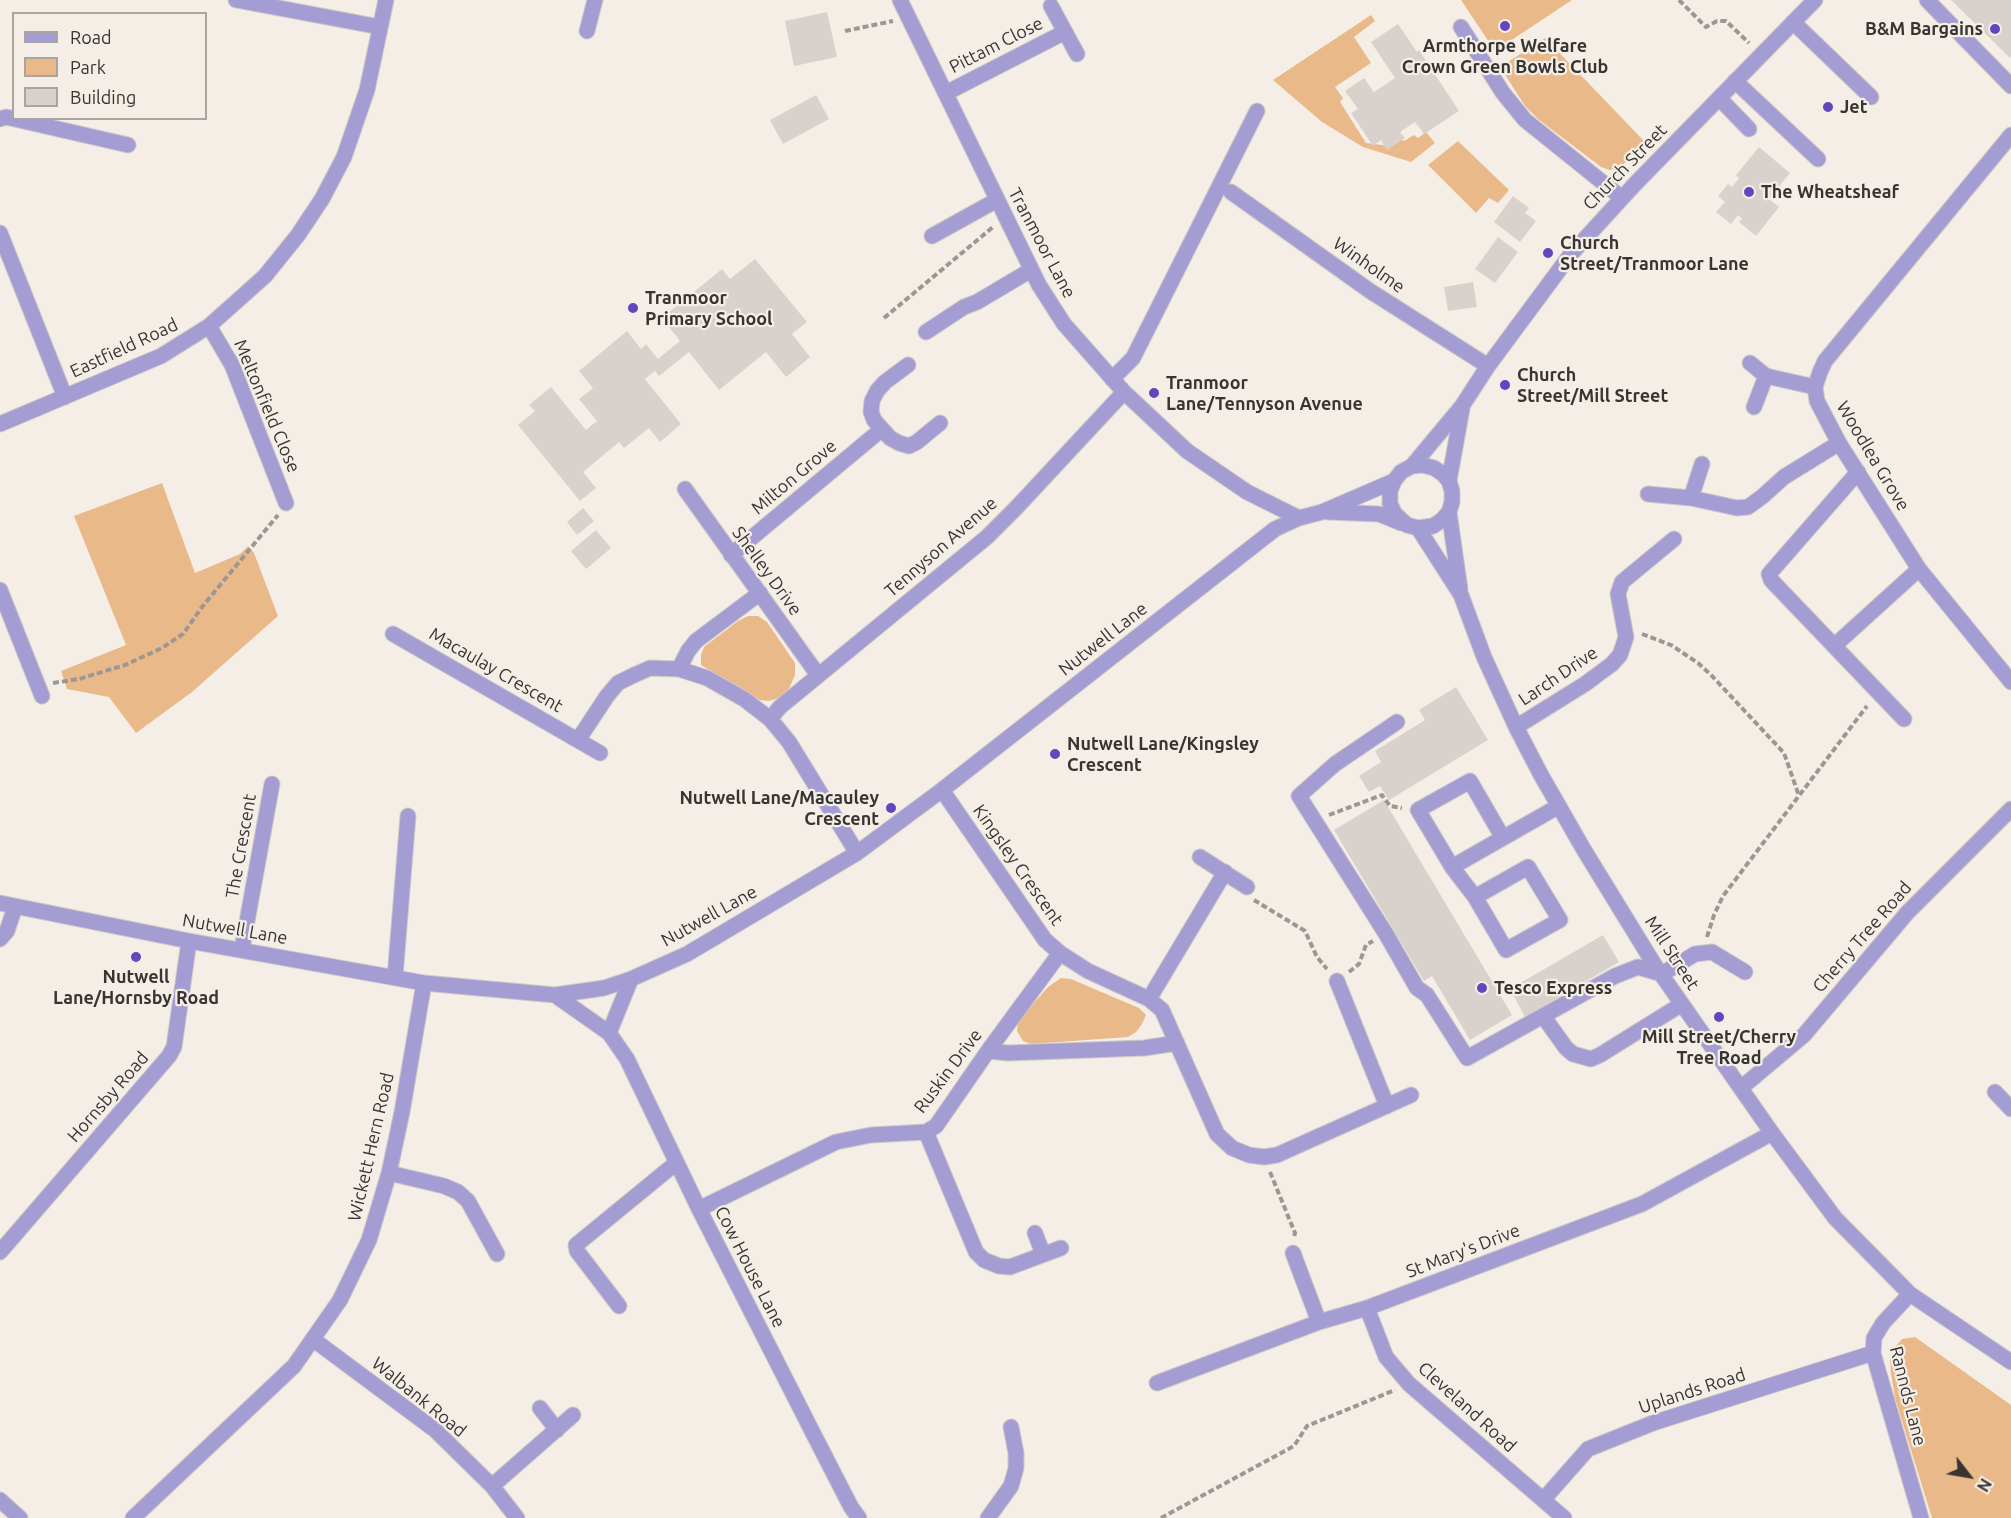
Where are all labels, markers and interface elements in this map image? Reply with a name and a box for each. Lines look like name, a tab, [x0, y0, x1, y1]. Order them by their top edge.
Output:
legend	[12, 12, 207, 120]
street label: Pittam Close	[946, 12, 1046, 78]
place label: B&M Bargains	[1865, 18, 1983, 40]
marker: Armthorpe Welfare Crown Green Bowls Club	[1498, 19, 1512, 33]
marker: B&M Bargains	[1988, 22, 2002, 36]
text: Road	[70, 27, 112, 47]
place label: Armthorpe Welfare Crown Green Bowls Club	[1402, 35, 1608, 78]
text: Park	[70, 57, 106, 77]
text: Building	[70, 87, 136, 107]
place label: Jet	[1840, 96, 1867, 118]
marker: Jet	[1821, 100, 1835, 114]
street label: Church Street	[1579, 119, 1671, 215]
place label: The Wheatsheaf	[1761, 181, 1899, 203]
street label: Tranmoor Lane	[1004, 184, 1080, 302]
marker: The Wheatsheaf	[1742, 185, 1756, 199]
street label: Winholme	[1329, 232, 1409, 298]
place label: Church Street/Tranmoor Lane	[1560, 232, 1749, 274]
marker: Church Street/Tranmoor Lane	[1541, 246, 1555, 260]
place label: Tranmoor Primary School	[645, 287, 773, 330]
marker: Tranmoor Primary School	[626, 301, 640, 315]
street label: Eastfield Road	[67, 314, 181, 382]
street label: Meltonfield Close	[229, 336, 305, 476]
place label: Church Street/Mill Street	[1517, 364, 1668, 406]
place label: Tranmoor Lane/Tennyson Avenue	[1166, 372, 1363, 415]
marker: Church Street/Mill Street	[1498, 378, 1512, 392]
marker: Tranmoor Lane/Tennyson Avenue	[1147, 386, 1161, 400]
street label: Woodlea Grove	[1832, 397, 1914, 515]
street label: Milton Grove	[747, 435, 841, 519]
street label: Tennyson Avenue	[880, 492, 1002, 602]
street label: Shelley Drive	[728, 522, 806, 620]
street label: Nutwell Lane	[1054, 598, 1152, 680]
street label: Macaulay Crescent	[425, 623, 567, 717]
street label: Larch Drive	[1514, 642, 1602, 710]
place label: Nutwell Lane/Kingsley Crescent	[1067, 733, 1259, 776]
marker: Nutwell Lane/Kingsley Crescent	[1048, 747, 1062, 761]
place label: Nutwell Lane/Macauley Crescent	[679, 787, 879, 830]
street label: The Crescent	[221, 792, 261, 900]
street label: Kingsley Crescent	[968, 800, 1068, 930]
marker: Nutwell Lane/Macauley Crescent	[884, 801, 898, 815]
street label: Cherry Tree Road	[1808, 877, 1916, 997]
street label: Nutwell Lane	[657, 881, 761, 951]
street label: Nutwell Lane	[181, 909, 289, 949]
street label: Mill Street	[1640, 912, 1704, 994]
marker: Nutwell Lane/Hornsby Road	[129, 950, 143, 964]
place label: Nutwell Lane/Hornsby Road	[53, 966, 219, 1008]
place label: Tesco Express	[1494, 977, 1612, 999]
marker: Tesco Express	[1475, 981, 1489, 995]
marker: Mill Street/Cherry Tree Road	[1712, 1010, 1726, 1024]
street label: Ruskin Drive	[909, 1025, 987, 1117]
place label: Mill Street/Cherry Tree Road	[1642, 1026, 1796, 1068]
street label: Hornsby Road	[63, 1047, 153, 1147]
street label: Wickett Hern Road	[343, 1071, 399, 1223]
street label: Cow House Lane	[710, 1203, 790, 1331]
street label: St Mary's Drive	[1403, 1219, 1523, 1283]
street label: Rannds Lane	[1885, 1344, 1931, 1448]
street label: Walbank Road	[368, 1352, 470, 1442]
street label: Cleveland Road	[1413, 1357, 1521, 1457]
street label: Uplands Road	[1636, 1364, 1748, 1418]
north arrow	[1939, 1446, 1999, 1506]
text: N	[1974, 1476, 1995, 1495]

